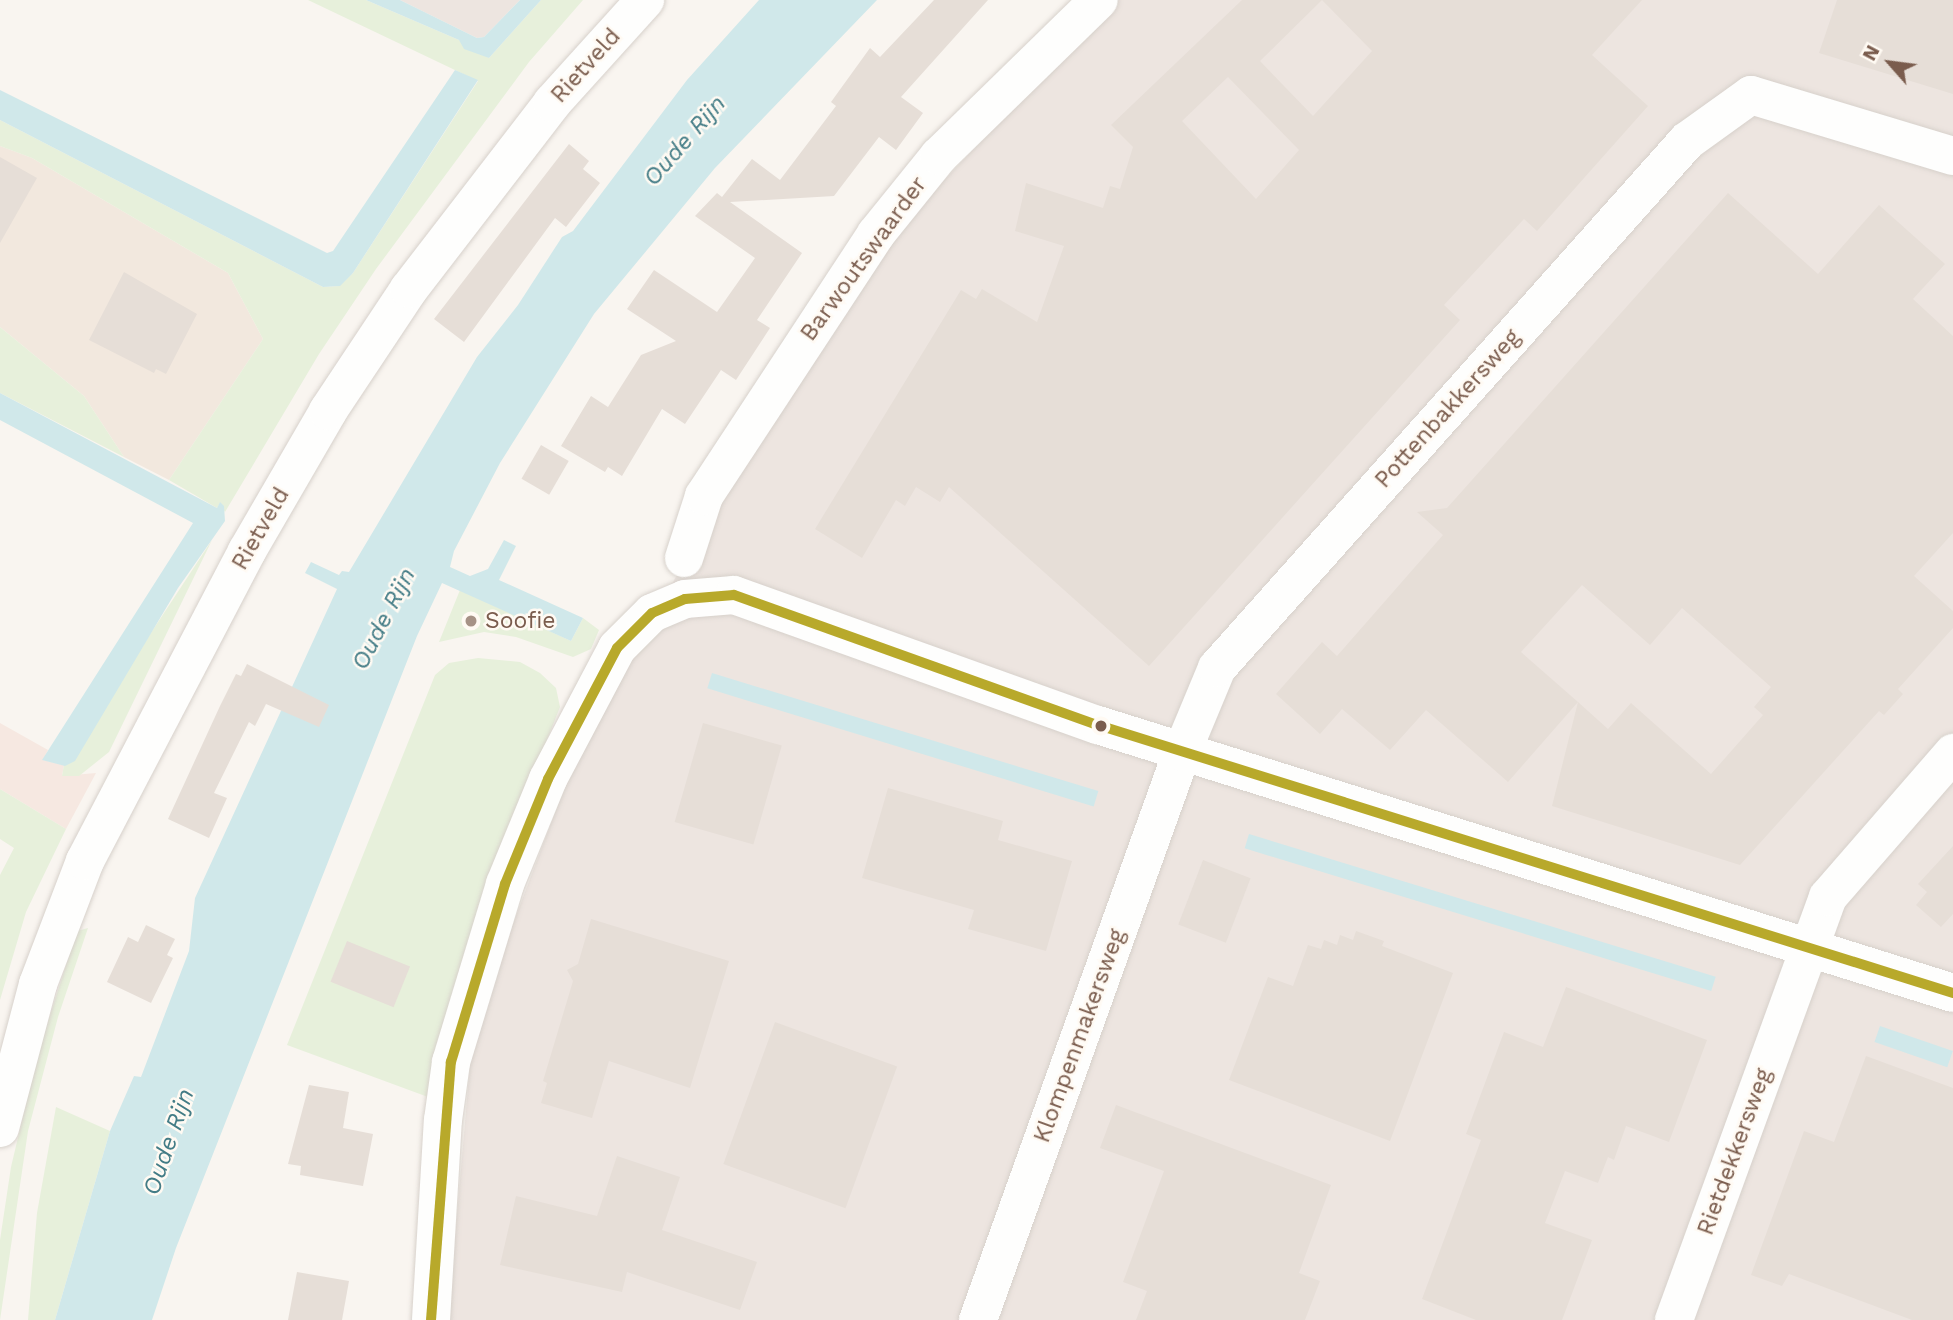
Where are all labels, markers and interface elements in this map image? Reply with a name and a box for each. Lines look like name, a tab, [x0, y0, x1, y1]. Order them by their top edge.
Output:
street label: Rietveld	[545, 23, 627, 109]
north arrow	[1855, 28, 1925, 98]
text: N	[1858, 41, 1884, 65]
water label: Oude Rijn	[638, 90, 732, 192]
street label: Barwoutswaarder	[795, 171, 933, 347]
street label: Pottenbakkersweg	[1370, 324, 1526, 494]
street label: Rietveld	[226, 483, 296, 575]
water label: Oude Rijn	[346, 563, 422, 675]
place label: Soofie	[485, 607, 556, 635]
marker: Soofie	[463, 613, 479, 629]
unlabelled marker	[1094, 719, 1108, 733]
street label: Klompenmakersweg	[1029, 925, 1131, 1147]
street label: Rietdekkersweg	[1692, 1065, 1778, 1239]
water label: Oude Rijn	[137, 1085, 201, 1199]

